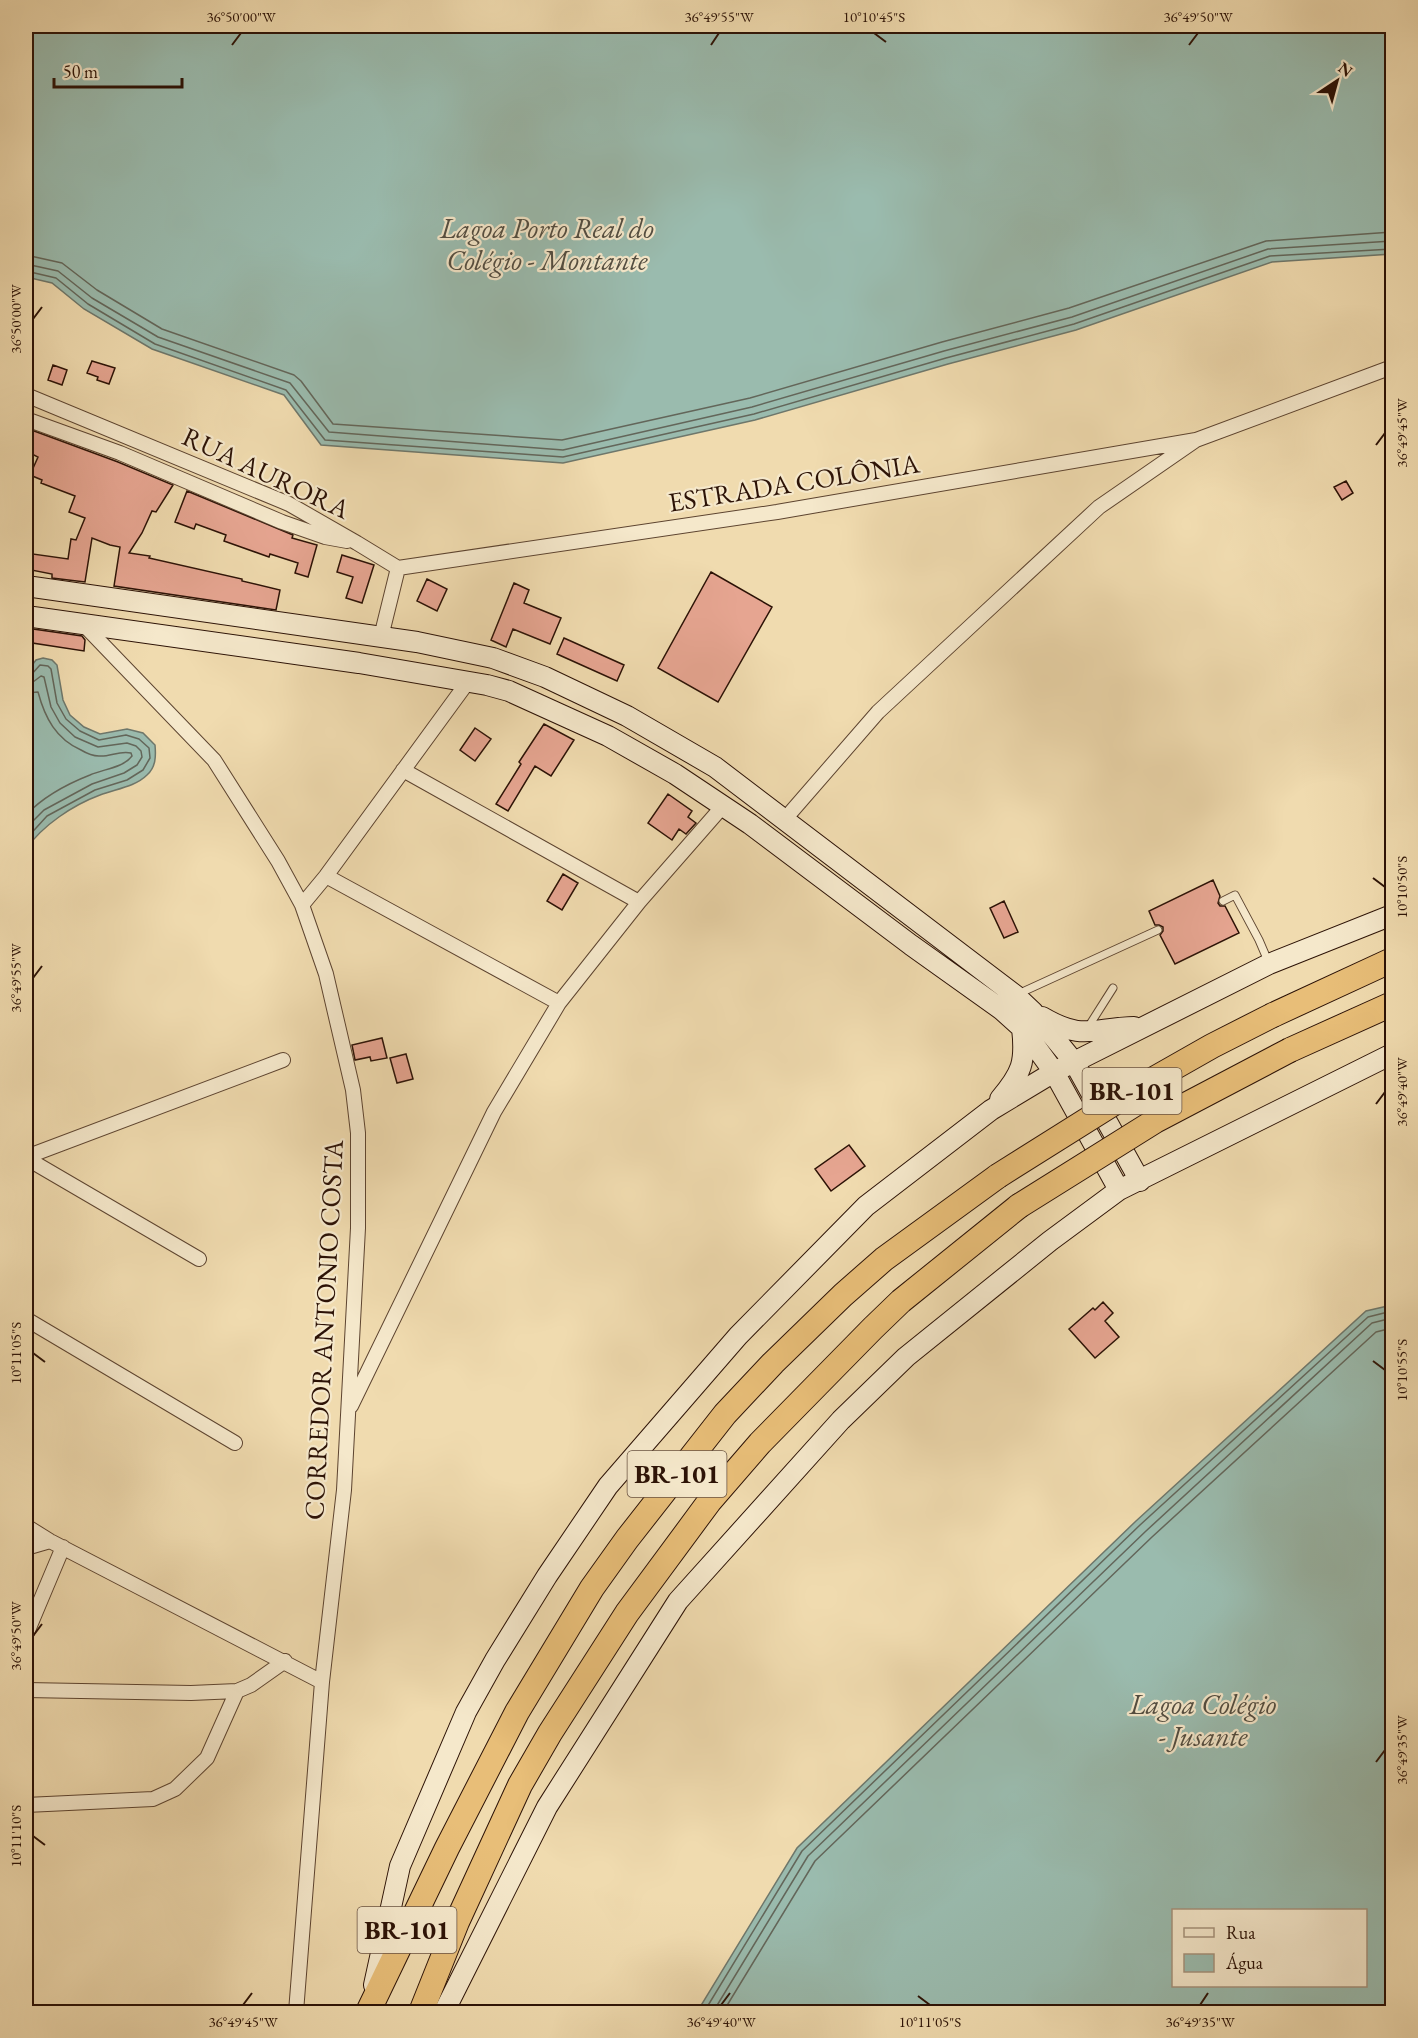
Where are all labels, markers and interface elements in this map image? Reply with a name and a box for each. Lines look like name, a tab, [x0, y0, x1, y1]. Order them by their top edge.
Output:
text: 36°50'00"W	[206, 7, 276, 26]
text: 36°49'55"W	[684, 7, 754, 26]
text: 10°10'45"S	[843, 7, 905, 26]
text: 36°49'50"W	[1163, 7, 1233, 26]
scale bar	[54, 51, 182, 89]
north arrow	[1307, 51, 1367, 111]
text: N	[1334, 57, 1357, 82]
text: 50 m	[63, 60, 98, 83]
water label: Lagoa Porto Real do Colégio - Montante	[439, 210, 654, 278]
text: 36°50'00"W	[6, 284, 25, 354]
text: 36°49'45"W	[1392, 398, 1411, 468]
street label: RUA AURORA	[177, 418, 356, 527]
street label: ESTRADA COLÔNIA	[666, 445, 922, 520]
text: 10°10'50"S	[1392, 856, 1411, 918]
text: 36°49'55"W	[6, 943, 25, 1013]
text: 36°49'40"W	[1392, 1057, 1411, 1127]
road number: BR-101	[1082, 1068, 1182, 1114]
street label: CORREDOR ANTONIO COSTA	[296, 1139, 351, 1521]
text: 10°11'05"S	[6, 1322, 25, 1384]
text: 10°10'55"S	[1392, 1339, 1411, 1401]
road number: BR-101	[628, 1451, 726, 1497]
text: 36°49'50"W	[6, 1601, 25, 1671]
water label: Lagoa Colégio - Jusante	[1129, 1686, 1277, 1754]
text: 36°49'35"W	[1392, 1715, 1411, 1785]
text: 10°11'10"S	[6, 1805, 25, 1867]
road number: BR-101	[358, 1907, 456, 1953]
legend	[1172, 1909, 1367, 1987]
text: Rua	[1226, 1921, 1256, 1944]
text: Água	[1225, 1951, 1264, 1974]
text: 36°49'45"W	[208, 2012, 278, 2031]
text: 36°49'40"W	[686, 2012, 756, 2031]
text: 10°11'05"S	[899, 2012, 961, 2031]
text: 36°49'35"W	[1165, 2012, 1235, 2031]

